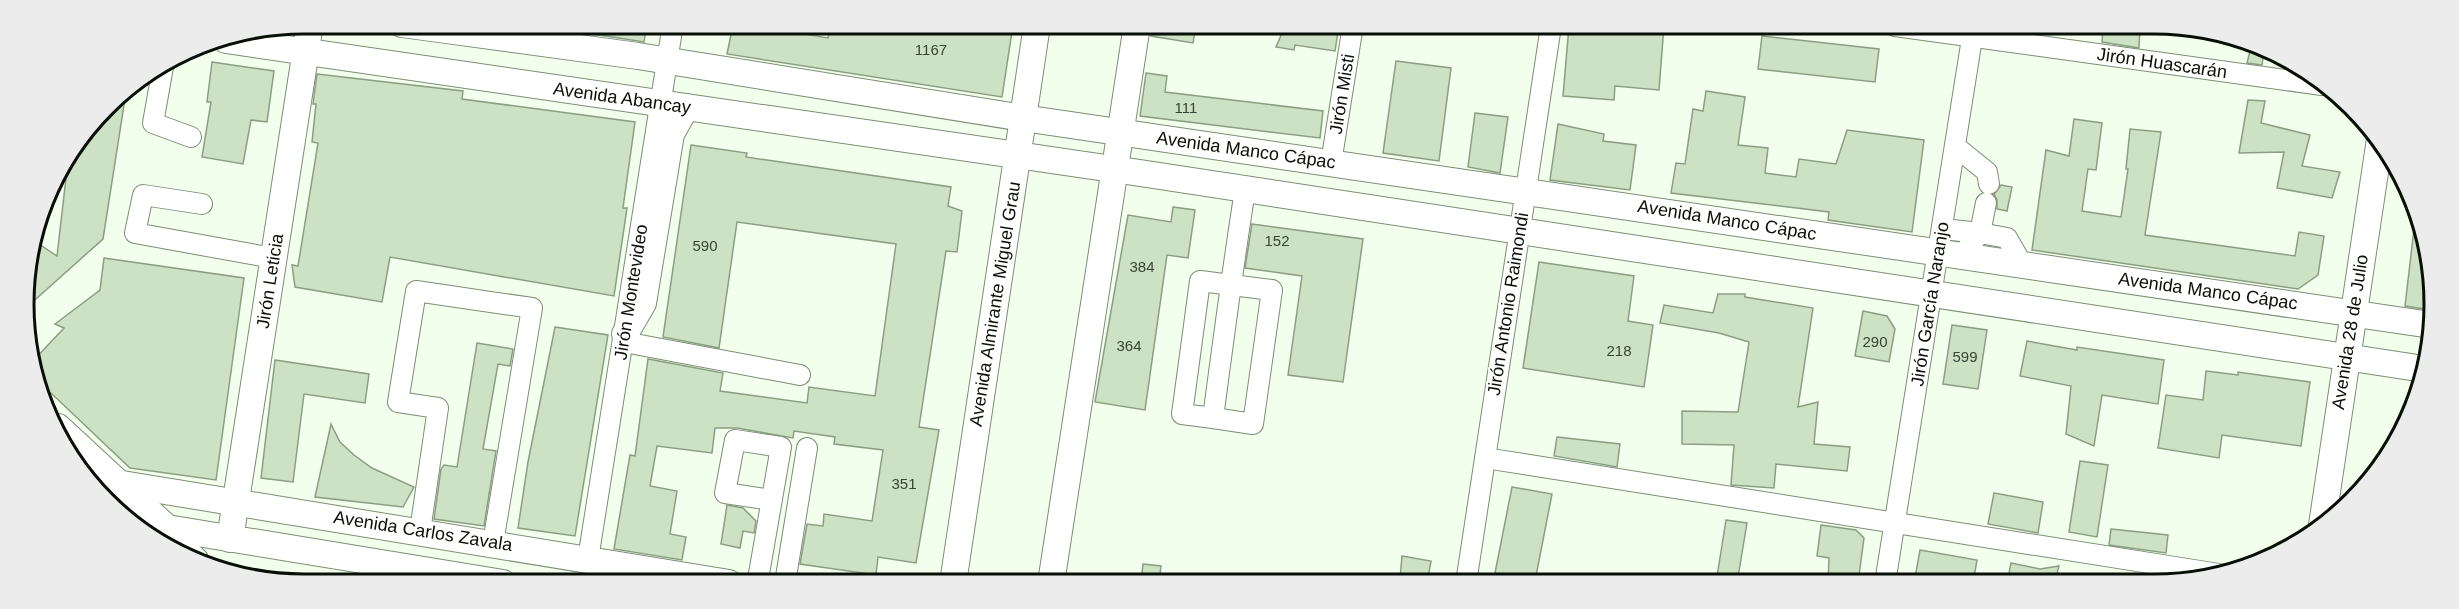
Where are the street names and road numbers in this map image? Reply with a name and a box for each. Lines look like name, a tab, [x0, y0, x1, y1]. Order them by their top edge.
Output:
street label: Jirón Huascarán	[2096, 44, 2228, 82]
street label: Jirón Misti	[1326, 52, 1358, 136]
street label: Avenida Abancay	[552, 78, 692, 118]
street label: Avenida Manco Cápac	[1155, 128, 1337, 172]
street label: Avenida Almirante Miguel Grau	[966, 180, 1024, 428]
street label: Avenida Manco Cápac	[1636, 196, 1818, 244]
street label: Jirón Antonio Raimondi	[1484, 211, 1532, 397]
street label: Jirón García Naranjo	[1907, 220, 1953, 388]
street label: Jirón Montevideo	[610, 223, 652, 361]
street label: Jirón Leticia	[253, 231, 288, 330]
street label: Avenida 28 de Julio	[2328, 253, 2372, 411]
street label: Avenida Manco Cápac	[2117, 269, 2299, 313]
street label: Avenida Carlos Zavala	[332, 507, 515, 555]

